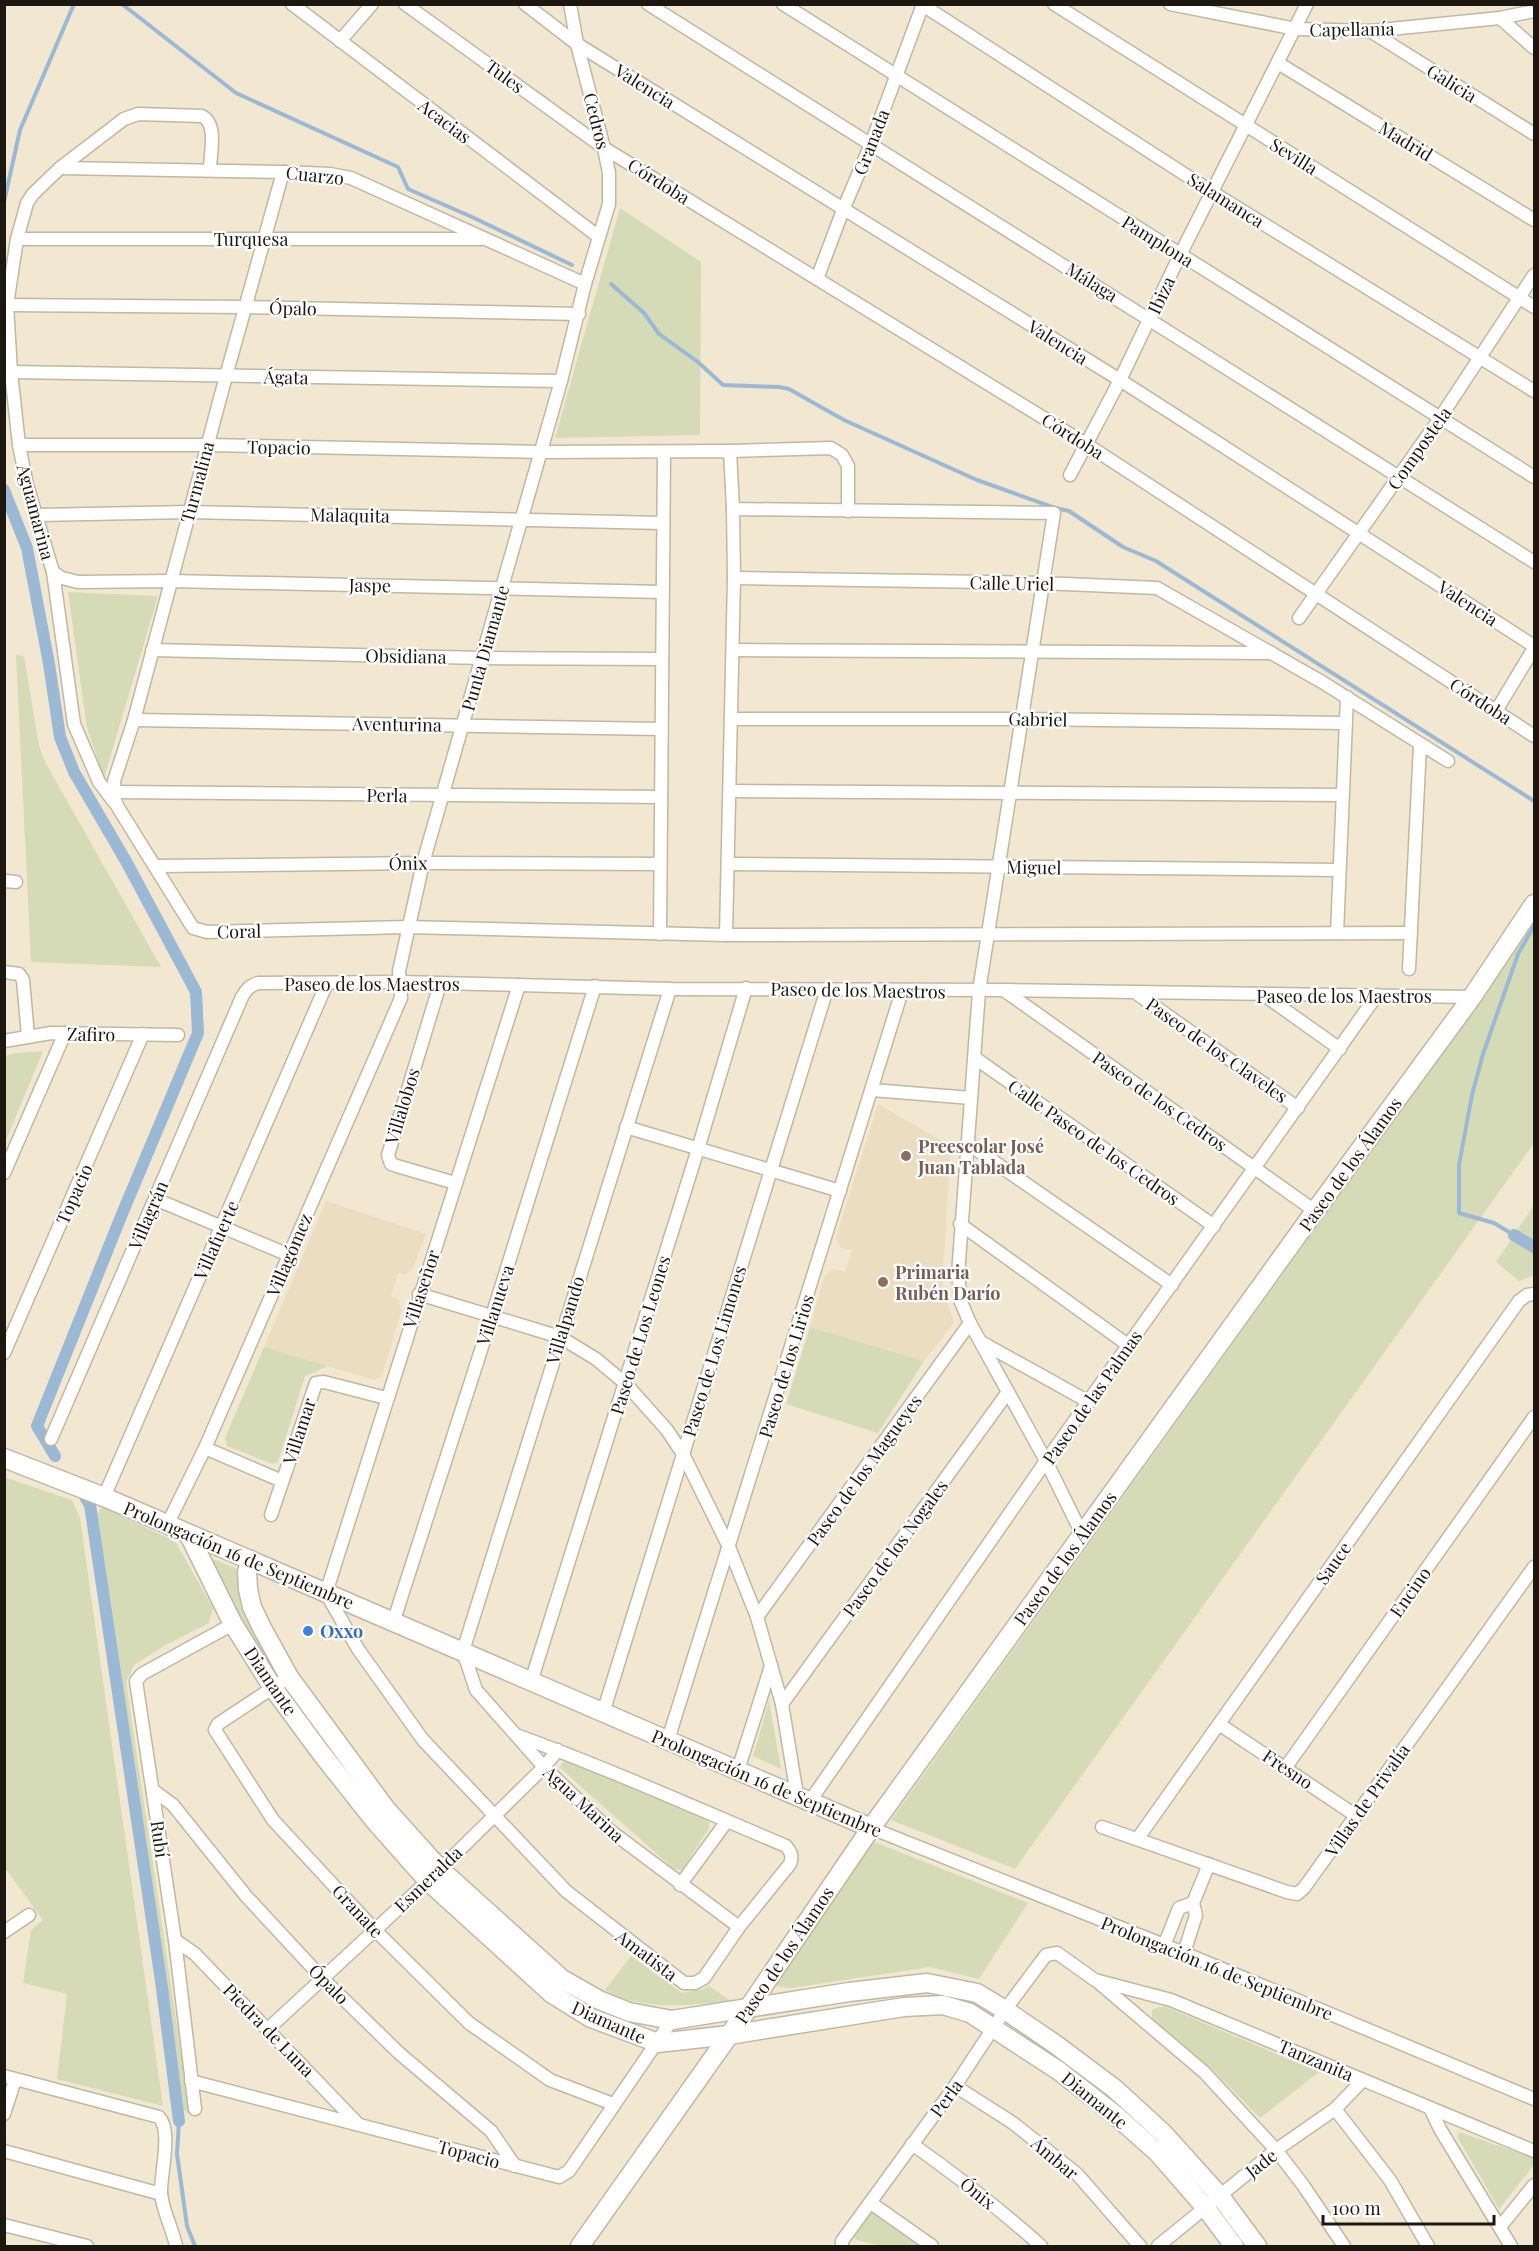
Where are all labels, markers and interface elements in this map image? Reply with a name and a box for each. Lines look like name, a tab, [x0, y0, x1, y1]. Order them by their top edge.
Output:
street label: Capellanía	[1309, 16, 1395, 42]
street label: Tules	[481, 54, 529, 98]
street label: Valencia	[609, 58, 680, 114]
street label: Galicia	[1422, 58, 1482, 108]
street label: Cedros	[578, 90, 616, 152]
street label: Acacias	[413, 93, 476, 149]
street label: Granada	[847, 106, 895, 178]
street label: Madrid	[1375, 116, 1438, 167]
street label: Sevilla	[1266, 132, 1322, 180]
street label: Córdoba	[623, 152, 695, 210]
street label: Cuarzo	[285, 160, 345, 190]
street label: Salamanca	[1183, 167, 1269, 233]
street label: Pamplona	[1118, 210, 1198, 272]
street label: Turquesa	[214, 227, 288, 251]
street label: Málaga	[1061, 257, 1123, 307]
street label: Ibiza	[1142, 272, 1180, 318]
street label: Ópalo	[269, 296, 317, 320]
street label: Valencia	[1022, 314, 1093, 370]
street label: Ágata	[262, 365, 309, 389]
street label: Compostela	[1382, 402, 1456, 494]
street label: Córdoba	[1037, 407, 1109, 465]
street label: Topacio	[247, 434, 311, 460]
street label: Turmalina	[175, 439, 219, 525]
street label: Aguamarina	[11, 460, 60, 563]
street label: Malaquita	[310, 502, 390, 528]
street label: Calle Uriel	[969, 570, 1055, 596]
street label: Jaspe	[348, 573, 391, 597]
street label: Valencia	[1433, 574, 1503, 631]
street label: Punta Diamante	[456, 582, 514, 714]
street label: Obsidiana	[365, 643, 447, 669]
street label: Córdoba	[1445, 672, 1517, 730]
street label: Gabriel	[1008, 706, 1068, 732]
street label: Aventurina	[351, 711, 442, 737]
street label: Perla	[366, 783, 408, 807]
street label: Ónix	[388, 851, 428, 875]
street label: Miguel	[1006, 855, 1062, 879]
street label: Coral	[217, 919, 261, 943]
street label: Paseo de los Maestros	[284, 972, 460, 996]
street label: Paseo de los Maestros	[770, 976, 946, 1004]
street label: Paseo de los Maestros	[1256, 984, 1432, 1008]
street label: Paseo de los Claveles	[1141, 992, 1293, 1108]
street label: Zafiro	[67, 1022, 116, 1046]
street label: Paseo de los Cedros	[1088, 1045, 1232, 1157]
street label: Villalobos	[379, 1065, 425, 1148]
street label: Calle Paseo de los Cedros	[1003, 1074, 1185, 1210]
street label: Paseo de los Álamos	[1293, 1092, 1407, 1236]
place label: Preescolar José Juan Tablada	[917, 1134, 1044, 1179]
marker: Preescolar José Juan Tablada	[899, 1149, 913, 1163]
street label: Topacio	[50, 1160, 98, 1228]
street label: Villagrán	[122, 1177, 173, 1254]
street label: Villafuerte	[187, 1197, 244, 1284]
street label: Villagómez	[260, 1210, 317, 1301]
street label: Villaseñor	[397, 1247, 445, 1332]
street label: Paseo de Los Leones	[604, 1252, 676, 1418]
place label: Primaria Rubén Darío	[895, 1260, 1001, 1305]
street label: Villanueva	[470, 1262, 519, 1349]
street label: Paseo de Los Limones	[677, 1263, 751, 1439]
street label: Villalpando	[540, 1273, 590, 1368]
marker: Primaria Rubén Darío	[876, 1275, 890, 1289]
street label: Paseo de los Lirios	[753, 1291, 819, 1441]
street label: Paseo de las Palmas	[1037, 1325, 1147, 1469]
street label: Paseo de los Magueyes	[801, 1390, 927, 1550]
street label: Villamar	[277, 1395, 321, 1468]
street label: Paseo de los Nogales	[837, 1474, 953, 1622]
street label: Paseo de los Álamos	[1008, 1486, 1122, 1630]
street label: Prolongación 16 de Septiembre	[120, 1495, 358, 1615]
street label: Sauce	[1310, 1537, 1356, 1589]
street label: Encino	[1384, 1562, 1436, 1622]
place label: Oxxo	[320, 1619, 363, 1643]
marker: Oxxo	[301, 1624, 315, 1638]
street label: Diamante	[239, 1642, 303, 1720]
street label: Prolongación 16 de Septiembre	[648, 1723, 886, 1843]
street label: Villas de Privalía	[1319, 1739, 1415, 1862]
street label: Fresno	[1258, 1743, 1318, 1795]
street label: Agua Marina	[538, 1760, 630, 1848]
street label: Rubí	[146, 1819, 174, 1859]
street label: Esmeralda	[389, 1841, 467, 1917]
street label: Granate	[327, 1879, 389, 1943]
street label: Paseo de los Álamos	[729, 1882, 839, 2028]
street label: Prolongación 16 de Septiembre	[1097, 1910, 1337, 2026]
street label: Amatista	[610, 1923, 683, 1986]
street label: Ópalo	[304, 1959, 354, 2009]
street label: Piedra de Luna	[218, 1978, 320, 2082]
street label: Diamante	[568, 1995, 650, 2049]
street label: Tanzanita	[1275, 2033, 1357, 2087]
street label: Diamante	[1057, 2066, 1133, 2134]
street label: Perla	[924, 2074, 968, 2122]
street label: Ámbar	[1026, 2131, 1084, 2185]
street label: Topacio	[435, 2134, 503, 2174]
street label: Jade	[1239, 2143, 1282, 2184]
street label: Ónix	[955, 2171, 1001, 2215]
scale bar	[1323, 2188, 1494, 2226]
text: 100 m	[1332, 2196, 1381, 2220]

